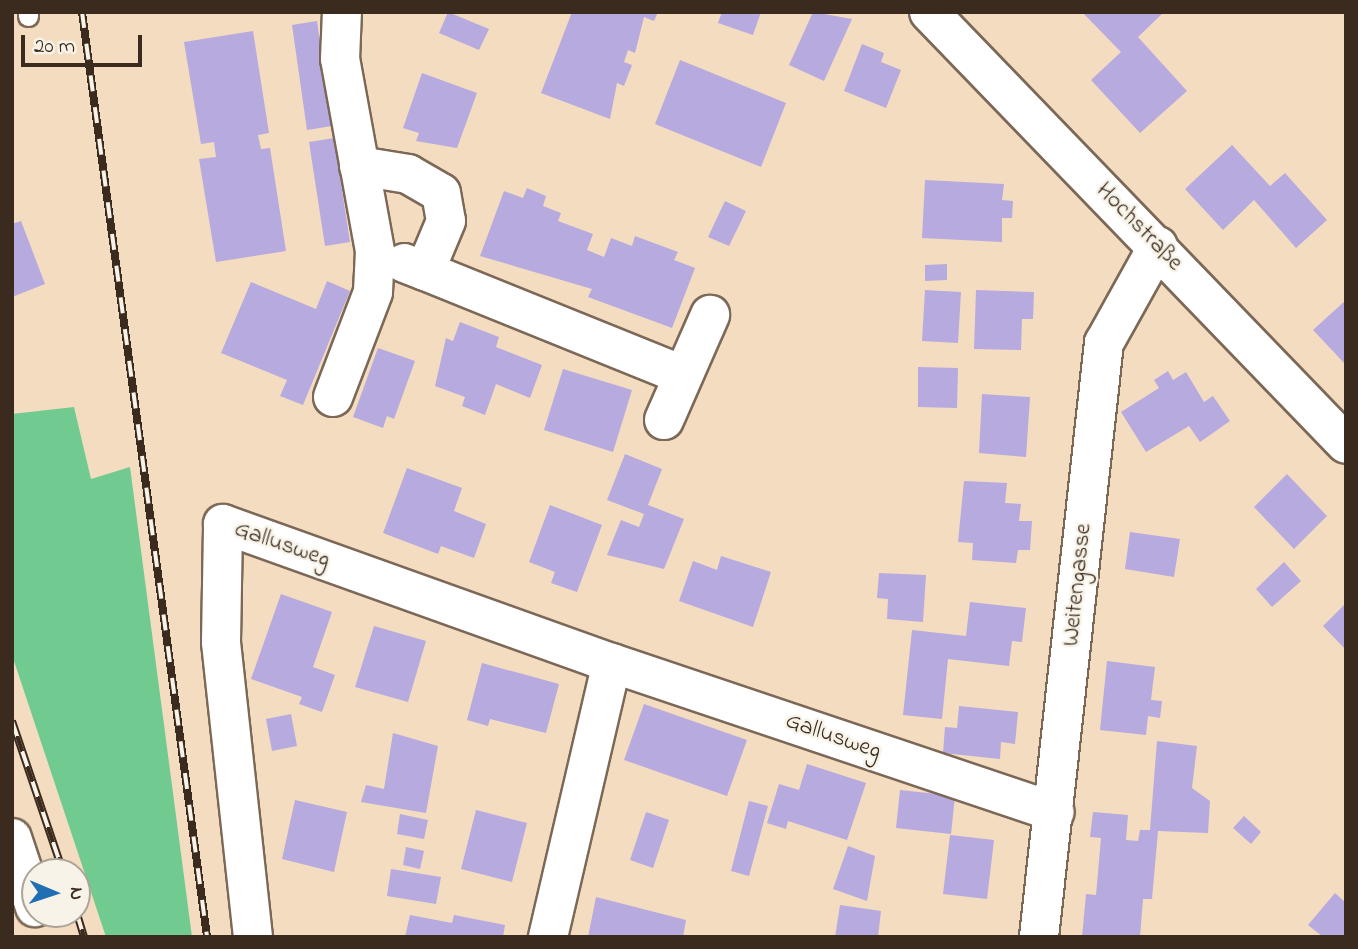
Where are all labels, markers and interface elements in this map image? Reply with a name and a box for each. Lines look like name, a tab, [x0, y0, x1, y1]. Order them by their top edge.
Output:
scale bar	[24, 21, 145, 65]
text: 20 m	[34, 32, 75, 62]
street label: Hochstraße	[1090, 177, 1188, 277]
street label: Gallusweg	[230, 515, 334, 575]
street label: Weitengasse	[1057, 522, 1099, 648]
street label: Gallusweg	[781, 707, 885, 767]
north arrow	[21, 858, 91, 928]
text: N	[62, 887, 89, 901]

